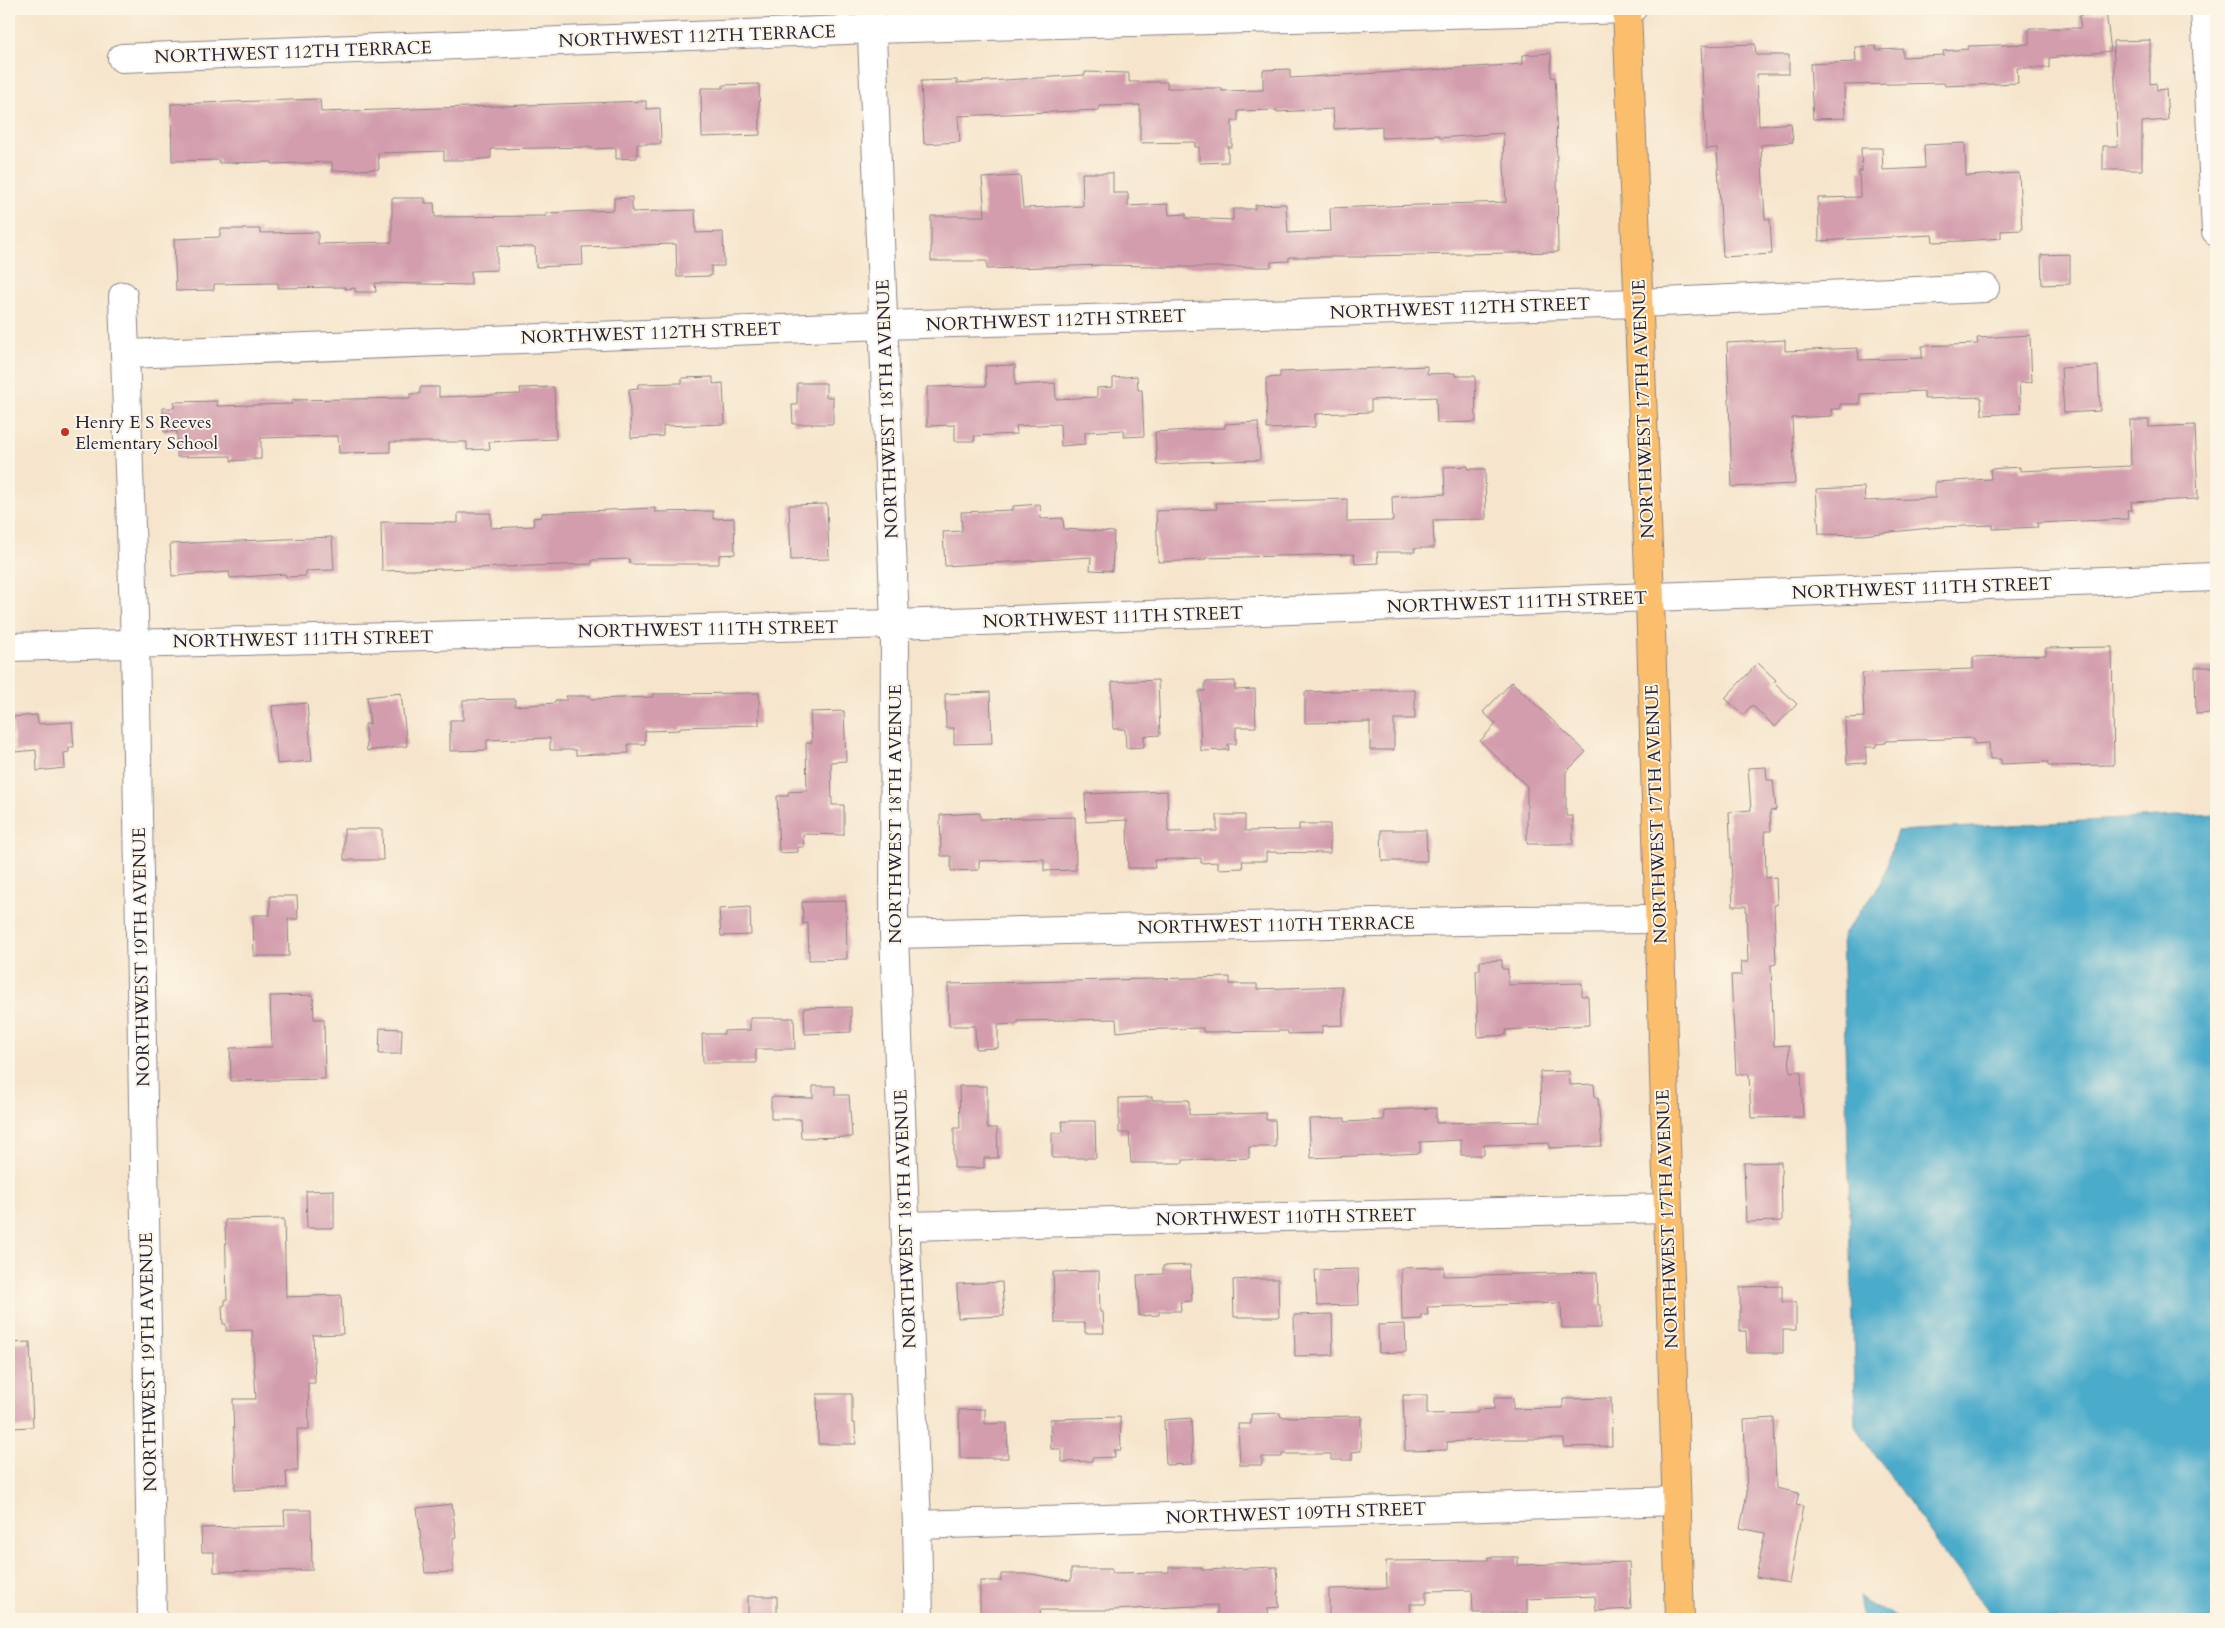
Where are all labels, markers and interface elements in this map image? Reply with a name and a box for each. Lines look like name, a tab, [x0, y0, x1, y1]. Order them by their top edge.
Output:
street label: NORTHWEST 112TH TERRACE	[558, 19, 836, 54]
street label: NORTHWEST 112TH TERRACE	[154, 35, 432, 70]
street label: NORTHWEST 18TH AVENUE	[870, 279, 905, 539]
street label: NORTHWEST 17TH AVENUE	[1626, 279, 1661, 539]
street label: NORTHWEST 112TH STREET	[1329, 291, 1591, 326]
street label: NORTHWEST 112TH STREET	[925, 303, 1187, 338]
street label: NORTHWEST 112TH STREET	[520, 316, 782, 351]
place label: Henry E S Reeves Elementary School	[75, 410, 218, 456]
marker: Henry E S Reeves Elementary School	[59, 426, 71, 438]
street label: NORTHWEST 111TH STREET	[1791, 571, 2053, 606]
street label: NORTHWEST 111TH STREET	[1386, 585, 1648, 620]
street label: NORTHWEST 111TH STREET	[982, 600, 1244, 635]
street label: NORTHWEST 111TH STREET	[578, 615, 838, 644]
street label: NORTHWEST 111TH STREET	[173, 625, 433, 654]
street label: NORTHWEST 18TH AVENUE	[883, 684, 908, 944]
street label: NORTHWEST 17TH AVENUE	[1639, 684, 1674, 944]
street label: NORTHWEST 19TH AVENUE	[127, 827, 156, 1087]
street label: NORTHWEST 110TH TERRACE	[1137, 911, 1415, 940]
street label: NORTHWEST 18TH AVENUE	[888, 1089, 923, 1349]
street label: NORTHWEST 17TH AVENUE	[1650, 1089, 1685, 1349]
street label: NORTHWEST 110TH STREET	[1156, 1203, 1416, 1232]
street label: NORTHWEST 19TH AVENUE	[134, 1232, 163, 1492]
street label: NORTHWEST 109TH STREET	[1165, 1496, 1427, 1531]

